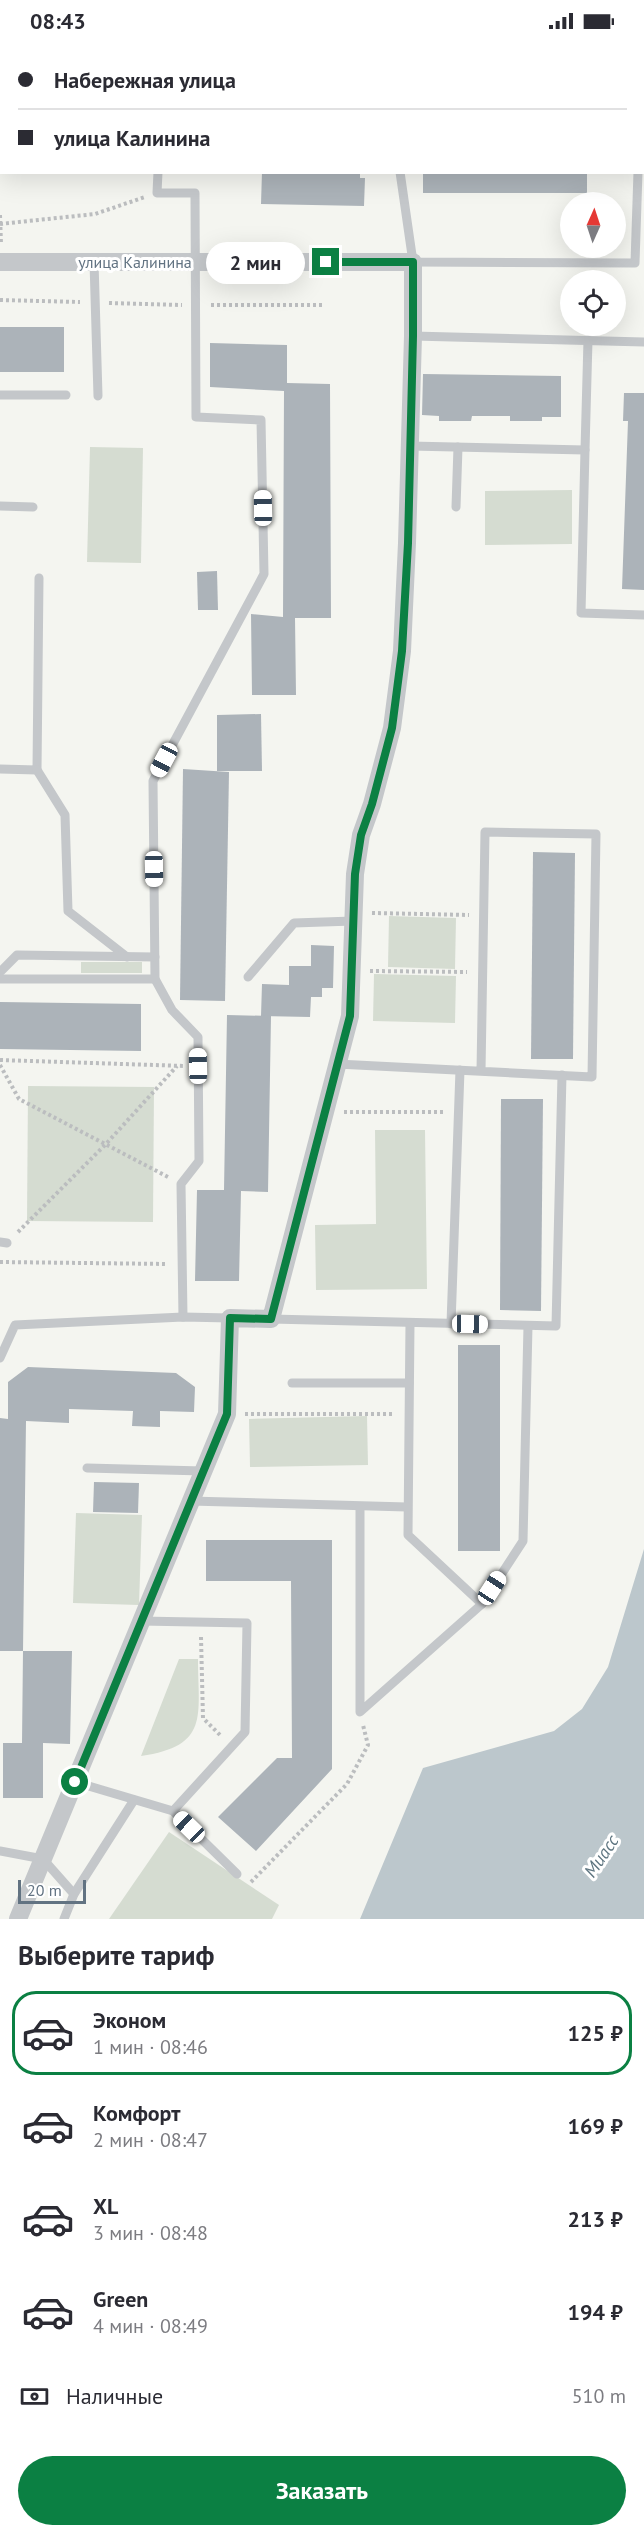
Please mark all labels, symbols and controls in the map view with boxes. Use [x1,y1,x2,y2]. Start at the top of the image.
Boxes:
text: 08:43 [30,7,86,35]
text: Набережная улица [54,66,236,94]
text: улица Калинина [54,124,210,152]
north arrow [560,192,626,258]
map controls [560,192,626,336]
callout: 2 мин [206,241,305,283]
route end [312,248,339,275]
text: 2 мин [230,250,281,276]
street label: улица Калинина [78,252,192,272]
button: locate [560,270,626,336]
car [254,490,272,526]
car [148,740,180,780]
car [145,851,163,887]
car [189,1048,207,1084]
car [452,1315,488,1333]
car [475,1568,509,1608]
route start [61,1768,88,1795]
car [170,1808,208,1846]
water label: Миасс [579,1830,624,1882]
scale bar [18,1877,86,1904]
text: 20 m [27,1880,62,1900]
text: Выберите тариф [18,1938,214,1972]
icon: car [21,2006,75,2060]
text: Эконом [93,2006,166,2034]
text: 125 ₽ [568,2019,623,2047]
text: 1 мин · 08:46 [93,2034,208,2060]
icon: car [21,2099,75,2153]
text: Комфорт [93,2099,181,2127]
text: 169 ₽ [568,2112,623,2140]
text: 2 мин · 08:47 [93,2127,208,2153]
icon: car [21,2192,75,2246]
text: XL [93,2192,118,2220]
text: 213 ₽ [568,2205,623,2233]
text: 3 мин · 08:48 [93,2220,208,2246]
icon: car [21,2285,75,2339]
text: Green [93,2285,148,2313]
text: 194 ₽ [568,2298,623,2326]
text: 4 мин · 08:49 [93,2313,208,2339]
icon: cash [18,2380,51,2413]
text: Наличные [66,2382,163,2410]
text: 510 m [572,2383,626,2409]
button: Заказать [18,2456,626,2525]

